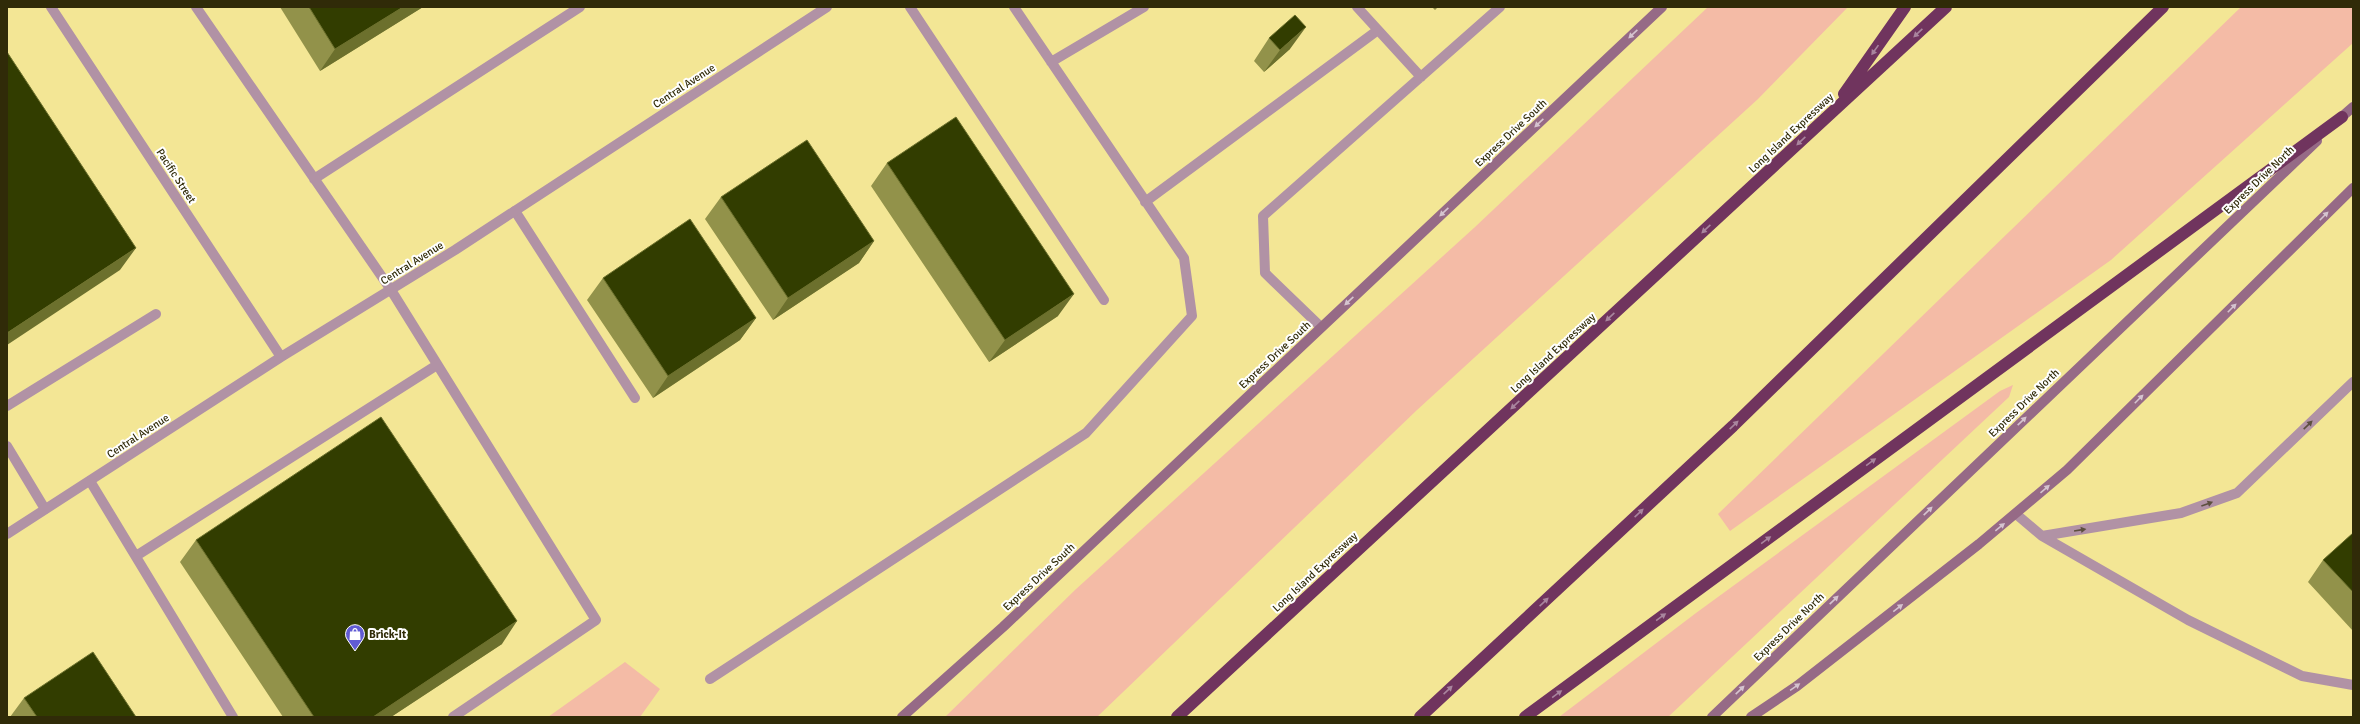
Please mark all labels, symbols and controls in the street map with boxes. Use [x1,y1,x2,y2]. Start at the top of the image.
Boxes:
one-way arrow [1629,29,1638,38]
one-way arrow [1913,29,1923,38]
one-way arrow [1871,45,1879,56]
street label: Central Avenue [650,61,718,111]
street label: Long Island Expressway [1746,90,1837,176]
street label: Express Drive South [1472,96,1550,170]
one-way arrow [1534,118,1544,128]
one-way arrow [1797,136,1806,145]
street label: Express Drive North [2221,143,2297,217]
street label: Pacific Street [154,146,199,206]
one-way arrow [1439,207,1449,217]
one-way arrow [2319,212,2329,221]
one-way arrow [1701,224,1711,234]
street label: Central Avenue [378,239,446,287]
one-way arrow [1344,296,1354,306]
one-way arrow [2227,303,2237,313]
street label: Long Island Expressway [1508,310,1599,396]
one-way arrow [1605,312,1615,322]
street label: Express Drive South [1236,318,1314,392]
street label: Express Drive North [1986,366,2062,440]
one-way arrow [2134,394,2144,404]
one-way arrow [1510,400,1520,410]
street label: Central Avenue [104,411,172,461]
one-way arrow [2017,416,2027,426]
one-way arrow [1729,420,1739,430]
one-way arrow [2303,420,2313,429]
one-way arrow [1865,458,1876,467]
one-way arrow [2040,484,2051,493]
one-way arrow [2202,500,2214,506]
one-way arrow [1923,506,1933,516]
one-way arrow [1634,509,1644,518]
one-way arrow [1994,523,2005,532]
one-way arrow [2074,527,2087,533]
street label: Long Island Expressway [1270,529,1361,615]
one-way arrow [1761,536,1771,544]
street label: Express Drive South [1000,540,1078,614]
street label: Express Drive North [1751,590,1827,664]
one-way arrow [1829,596,1839,605]
one-way arrow [1539,597,1549,607]
one-way arrow [1892,603,1903,612]
one-way arrow [1656,613,1667,621]
shop icon: Brick-It [344,623,366,651]
place label: Brick-It [369,628,406,641]
one-way arrow [1790,683,1800,691]
one-way arrow [1735,685,1745,695]
one-way arrow [1443,686,1454,695]
one-way arrow [1551,690,1562,698]

